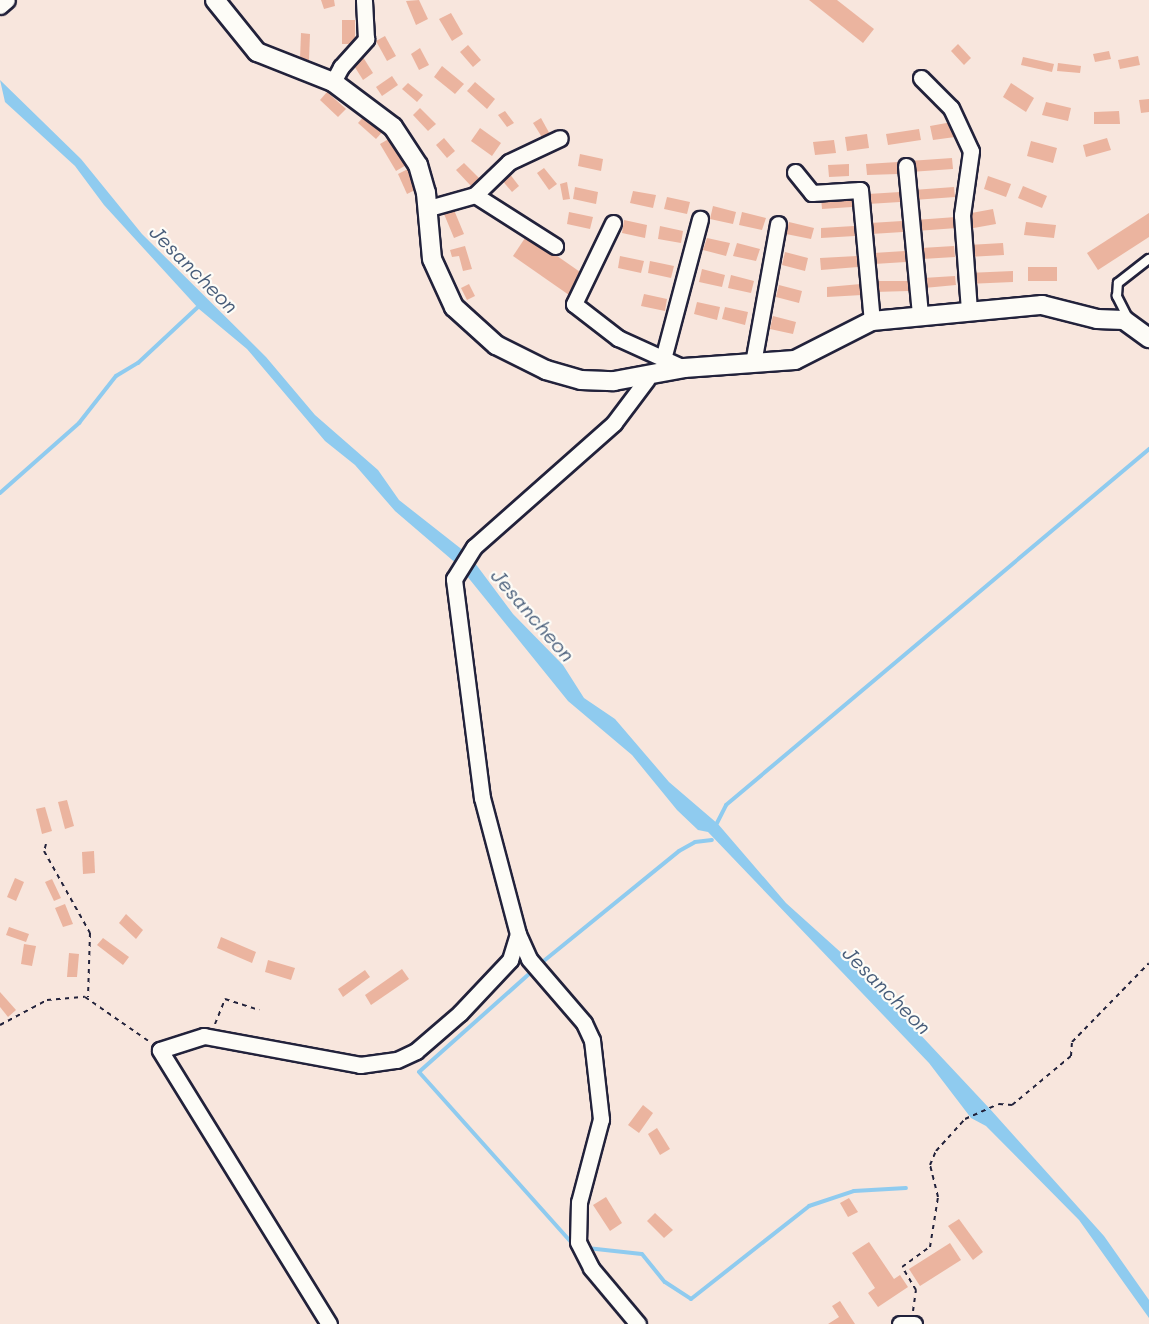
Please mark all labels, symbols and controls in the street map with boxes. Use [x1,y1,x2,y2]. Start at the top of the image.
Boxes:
water label: Jesancheon [145,220,243,318]
water label: Jesancheon [486,564,580,666]
water label: Jesancheon [838,941,936,1039]

